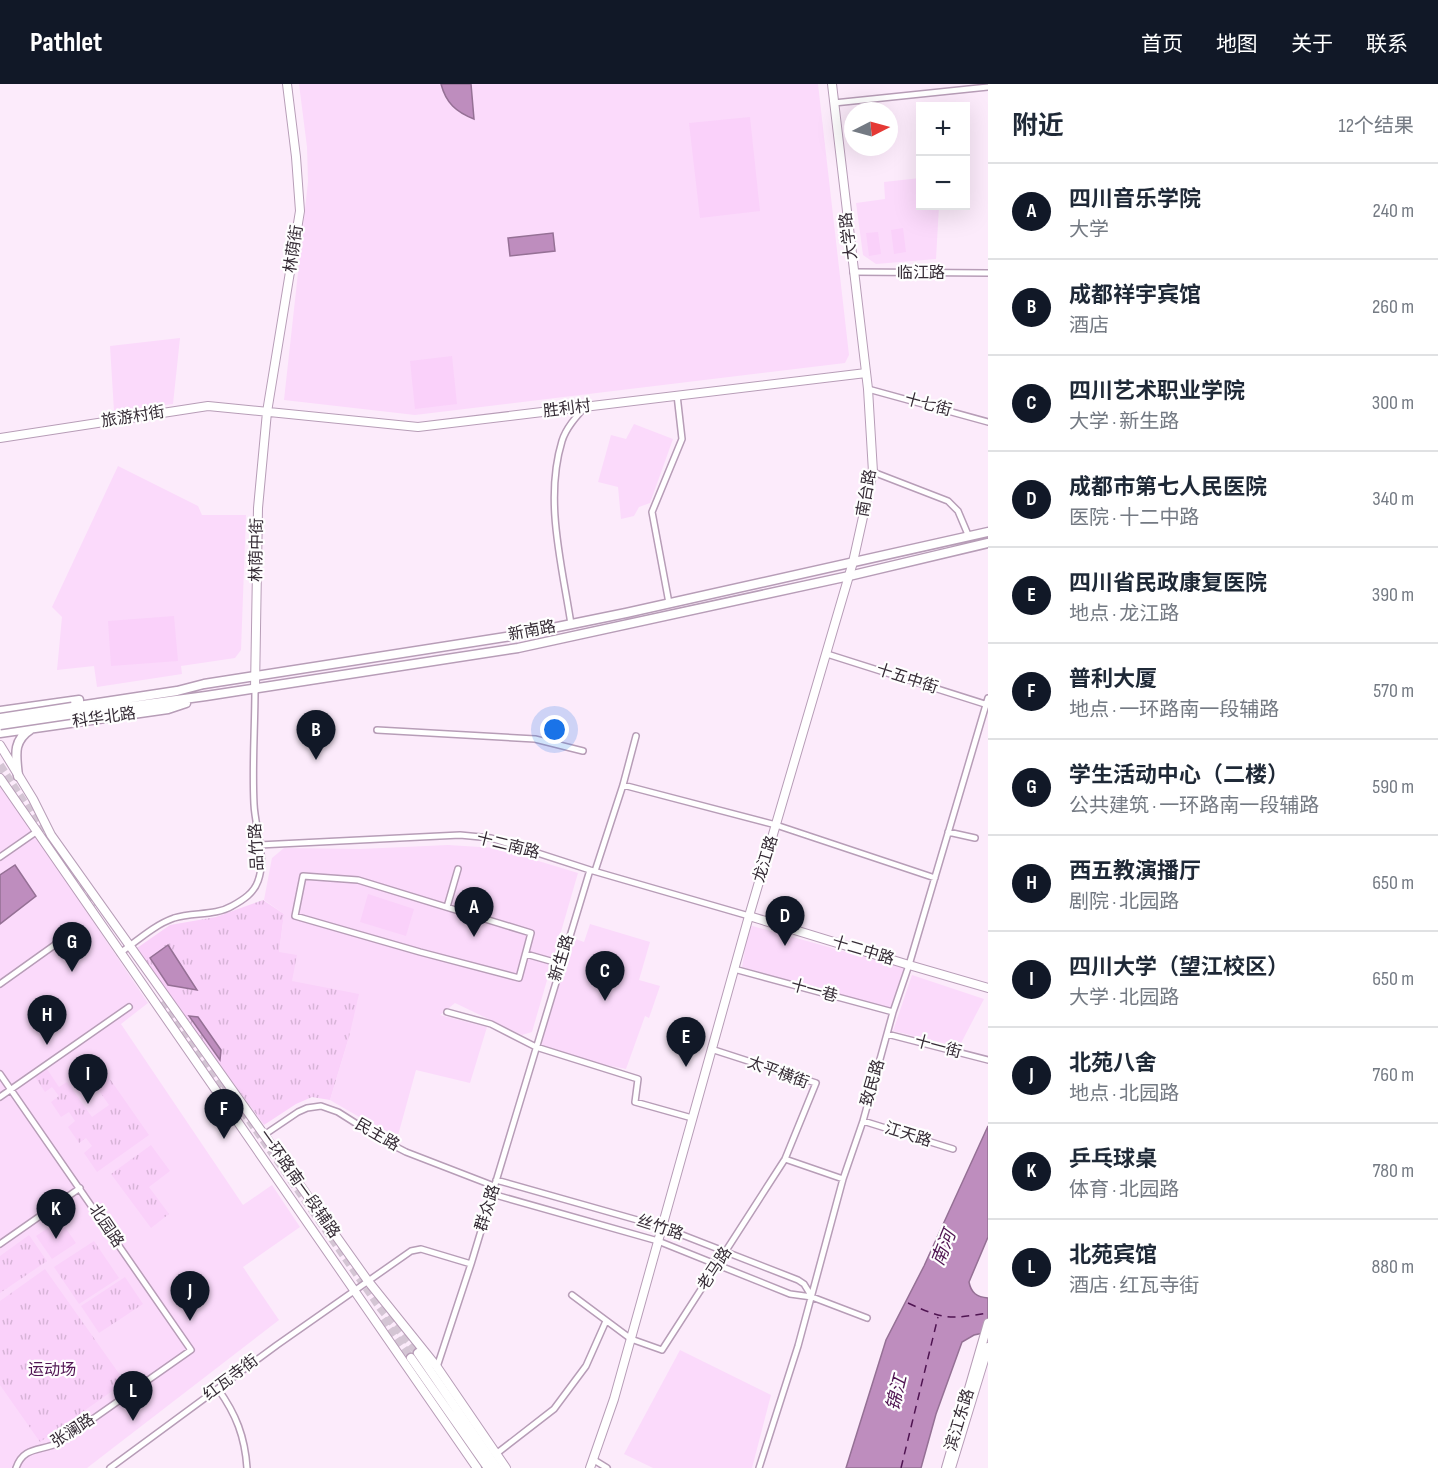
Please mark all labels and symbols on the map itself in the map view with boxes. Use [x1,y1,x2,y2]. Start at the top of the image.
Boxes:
north arrow [844,102,898,156]
street label: 大学路 [837,211,861,261]
street label: 林荫街 [281,224,307,274]
street label: 临江路 [897,264,945,283]
street label: 十七街 [902,390,954,420]
street label: 胜利村 [542,397,592,421]
street label: 旅游村街 [100,403,166,431]
street label: 南台路 [853,468,881,518]
street label: 林荫中街 [247,518,267,582]
street label: 新南路 [507,617,557,645]
street label: 十五中街 [874,660,940,698]
street label: 科华北路 [71,704,137,732]
pin: B [296,710,336,760]
your location [540,715,569,744]
street label: 品竹路 [246,823,268,871]
street label: 十二南路 [475,829,541,863]
street label: 龙江路 [750,833,782,885]
pin: A [454,888,494,937]
pin: D [766,896,804,946]
pin: G [52,922,92,972]
street label: 新生路 [546,932,578,984]
street label: 十二中路 [830,933,896,969]
pin: C [586,952,624,1001]
street label: 十一巷 [788,976,840,1006]
pin: H [28,996,66,1045]
pin: E [666,1018,706,1067]
street label: 十一街 [912,1032,964,1062]
street label: 太平横街 [745,1053,811,1093]
pin: I [68,1054,107,1104]
street label: 致民路 [856,1057,889,1109]
pin: F [204,1090,244,1139]
street label: 民主路 [351,1115,403,1155]
street label: 江天路 [882,1119,934,1151]
street label: 一环路南一段辅路 [255,1126,343,1242]
street label: 群众路 [472,1182,504,1234]
pin: K [36,1190,76,1239]
street label: 北园路 [85,1201,127,1251]
street label: 丝竹路 [634,1212,686,1244]
water label: 南河 [928,1225,962,1269]
street label: 老马路 [694,1244,736,1294]
pin: J [170,1272,210,1321]
street label: 红瓦寺街 [200,1351,262,1405]
park label: 运动场 [28,1361,76,1380]
water label: 锦江 [882,1371,912,1413]
pin: L [114,1372,152,1421]
street label: 滨江东路 [942,1387,978,1453]
street label: 张澜路 [48,1410,98,1452]

